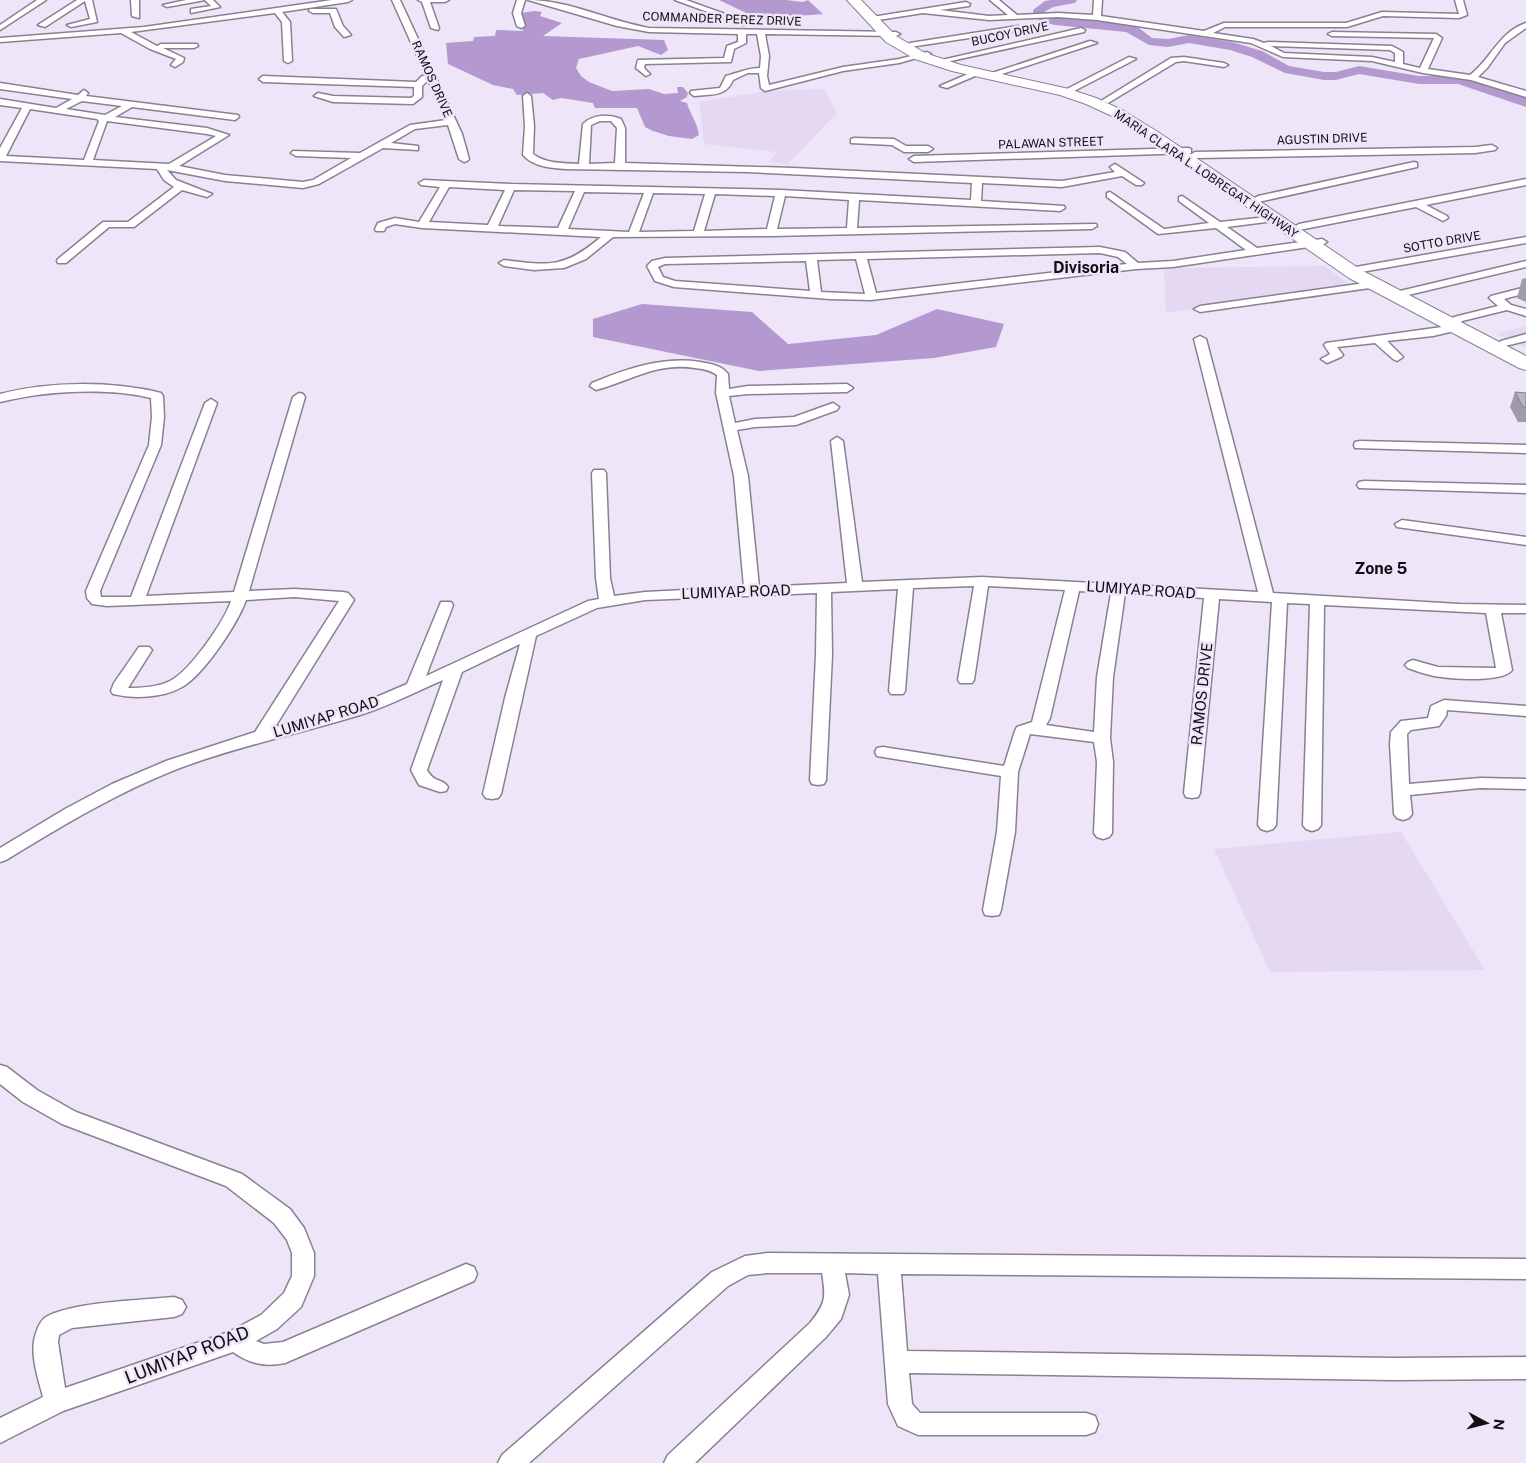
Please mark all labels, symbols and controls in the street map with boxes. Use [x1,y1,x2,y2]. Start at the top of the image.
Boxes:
street label: COMMANDER PEREZ DRIVE [642,9,802,29]
street label: BUCOY DRIVE [970,19,1050,49]
street label: RAMOS DRIVE [409,39,455,119]
street label: MARIA CLARA L. LOBREGAT HIGHWAY [1111,107,1301,241]
street label: AGUSTIN DRIVE [1276,130,1368,148]
street label: PALAWAN STREET [998,134,1104,152]
street label: SOTTO DRIVE [1402,228,1482,256]
district label: Divisoria [1053,258,1119,277]
district label: Zone 5 [1355,559,1408,578]
street label: LUMIYAP ROAD [1086,577,1196,602]
street label: LUMIYAP ROAD [681,581,791,602]
street label: RAMOS DRIVE [1188,642,1215,746]
street label: LUMIYAP ROAD [271,692,381,741]
street label: LUMIYAP ROAD [122,1321,252,1388]
north arrow [1461,1398,1511,1448]
text: N [1490,1418,1508,1431]

